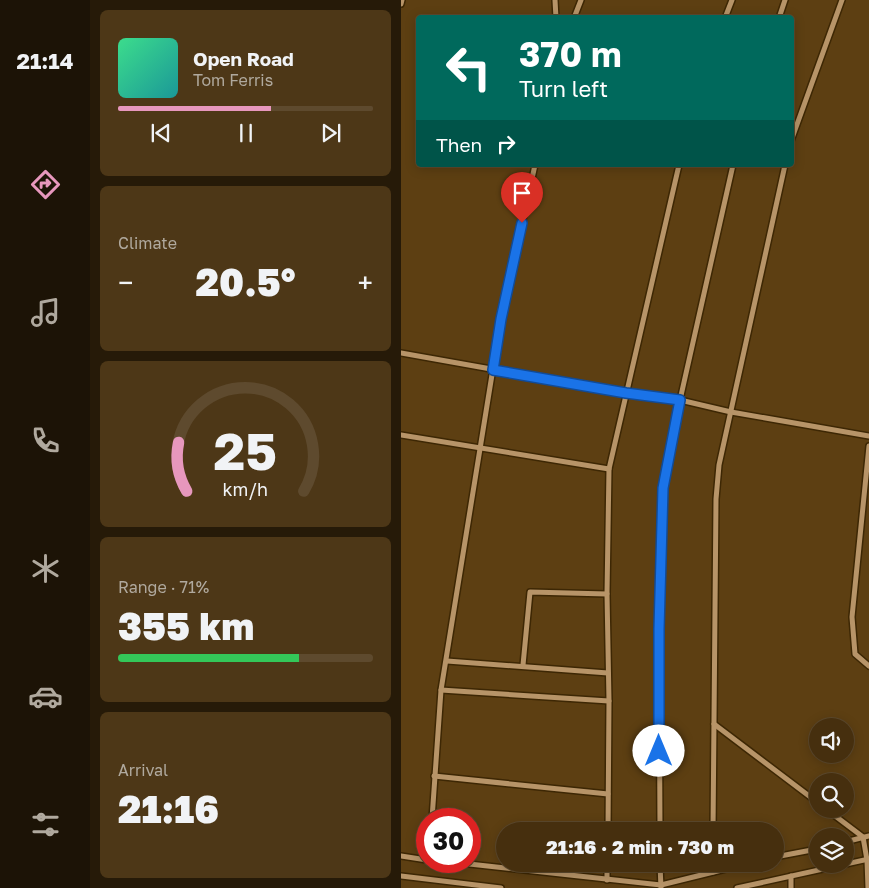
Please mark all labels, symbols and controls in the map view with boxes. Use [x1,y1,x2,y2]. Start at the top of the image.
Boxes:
text: 370 m [519,33,622,75]
icon: left [436,35,501,100]
text: 21:14 [17,47,73,74]
text: Open Road [193,47,294,70]
text: Tom Ferris [193,70,273,90]
text: Turn left [519,75,608,102]
icon: previous [147,119,175,147]
icon: pause [232,119,260,147]
icon: next [317,119,345,147]
icon: right [492,130,520,158]
text: Then [436,133,482,156]
icon: directions [28,167,63,202]
pin [501,172,543,223]
icon: arrive [508,179,536,207]
text: Climate [118,233,177,253]
text: 20.5° [196,259,295,304]
text: − [118,266,133,299]
text: + [358,266,373,299]
icon: music [28,295,63,330]
text: 25 [214,419,277,481]
icon: phone [28,423,63,458]
text: km/h [223,478,268,500]
icon: climate [28,551,63,586]
text: Range · 71% [118,577,209,597]
text: 355 km [118,603,254,648]
icon: car [28,679,63,714]
map controls [809,718,854,873]
button: sound [809,718,854,763]
position arrow [632,724,684,776]
text: Arrival [118,760,168,780]
button: search [809,773,854,818]
text: 21:16 [118,786,219,831]
icon: filters [28,807,63,842]
speed limit sign: 30 [416,808,481,873]
button: layers [809,828,854,873]
text: 21:16 · 2 min · 730 m [546,835,734,858]

